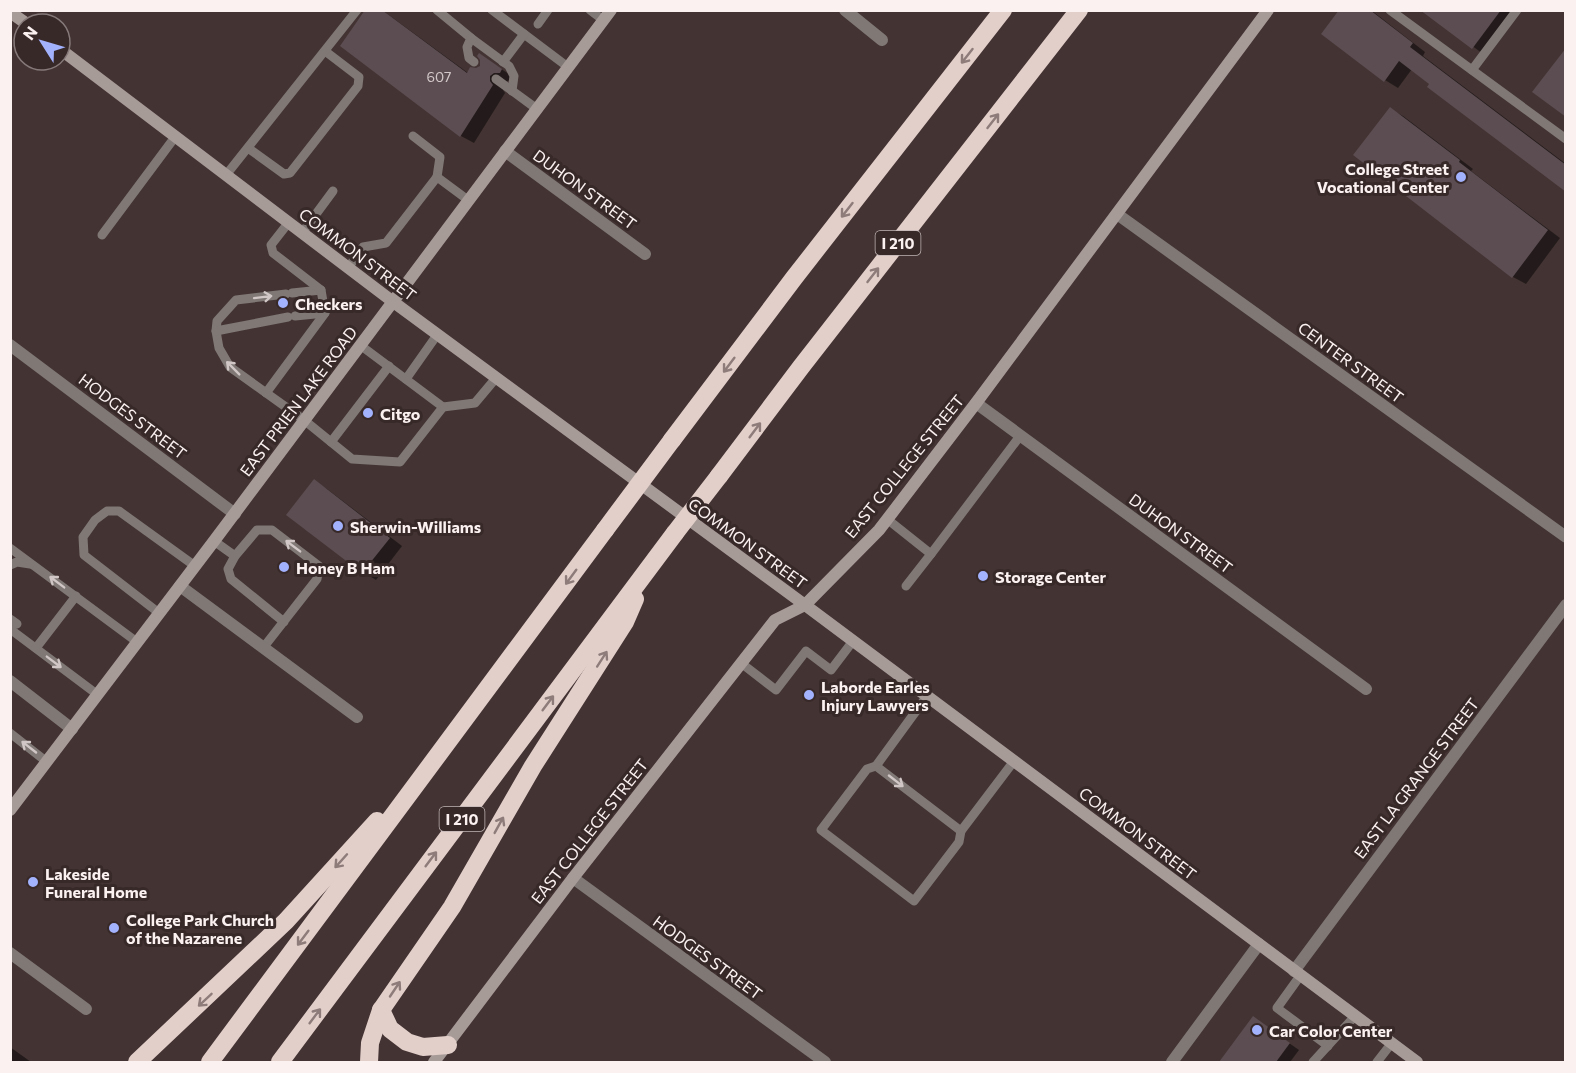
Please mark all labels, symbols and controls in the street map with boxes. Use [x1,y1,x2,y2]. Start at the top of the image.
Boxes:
north arrow [12,12,72,72]
text: N [18,22,41,43]
one-way arrow [960,48,973,64]
house number: 607 [427,68,451,85]
one-way arrow [987,113,1000,129]
street label: DUHON STREET [530,145,640,233]
place label: College Street Vocational Center [1317,159,1449,196]
marker: College Street Vocational Center [1454,170,1468,184]
one-way arrow [841,202,854,218]
street label: COMMON STREET [296,204,420,304]
road number: I 210 [876,231,920,255]
one-way arrow [867,267,880,283]
one-way arrow [253,291,273,302]
place label: Checkers [295,294,362,313]
marker: Checkers [276,296,290,310]
street label: CENTER STREET [1295,317,1407,407]
street label: EAST PRIEN LAKE ROAD [236,322,360,480]
one-way arrow [722,357,735,373]
one-way arrow [226,360,241,375]
street label: HODGES STREET [75,369,191,463]
street label: EAST COLLEGE STREET [840,391,968,541]
place label: Citgo [380,404,421,423]
marker: Citgo [361,406,375,420]
one-way arrow [748,422,761,438]
street label: DUHON STREET [1126,489,1236,577]
street label: COMMON STREET [685,494,811,592]
place label: Sherwin-Williams [350,517,481,536]
marker: Sherwin-Williams [331,519,345,533]
one-way arrow [285,539,301,552]
place label: Honey B Ham [296,558,395,577]
marker: Honey B Ham [277,560,291,574]
place label: Storage Center [995,567,1106,586]
one-way arrow [564,569,577,585]
marker: Storage Center [976,569,990,583]
one-way arrow [49,576,65,589]
one-way arrow [596,651,608,668]
one-way arrow [46,656,62,668]
place label: Laborde Earles Injury Lawyers [821,677,930,714]
marker: Laborde Earles Injury Lawyers [802,688,816,702]
street label: EAST LA GRANGE STREET [1350,694,1482,862]
one-way arrow [542,696,554,712]
one-way arrow [21,741,37,754]
street label: EAST COLLEGE STREET [527,755,651,907]
one-way arrow [888,774,904,787]
street label: COMMON STREET [1076,783,1200,883]
road number: I 210 [440,807,484,831]
one-way arrow [494,816,505,834]
one-way arrow [425,852,438,868]
one-way arrow [334,853,348,868]
place label: Lakeside Funeral Home [45,864,147,901]
marker: Lakeside Funeral Home [26,875,40,889]
place label: College Park Church of the Nazarene [126,910,274,947]
street label: HODGES STREET [650,911,766,1003]
marker: College Park Church of the Nazarene [107,921,121,935]
one-way arrow [297,929,309,945]
one-way arrow [389,981,401,998]
one-way arrow [197,993,212,1007]
one-way arrow [308,1008,321,1024]
place label: Car Color Center [1269,1021,1393,1040]
marker: Car Color Center [1250,1023,1264,1037]

